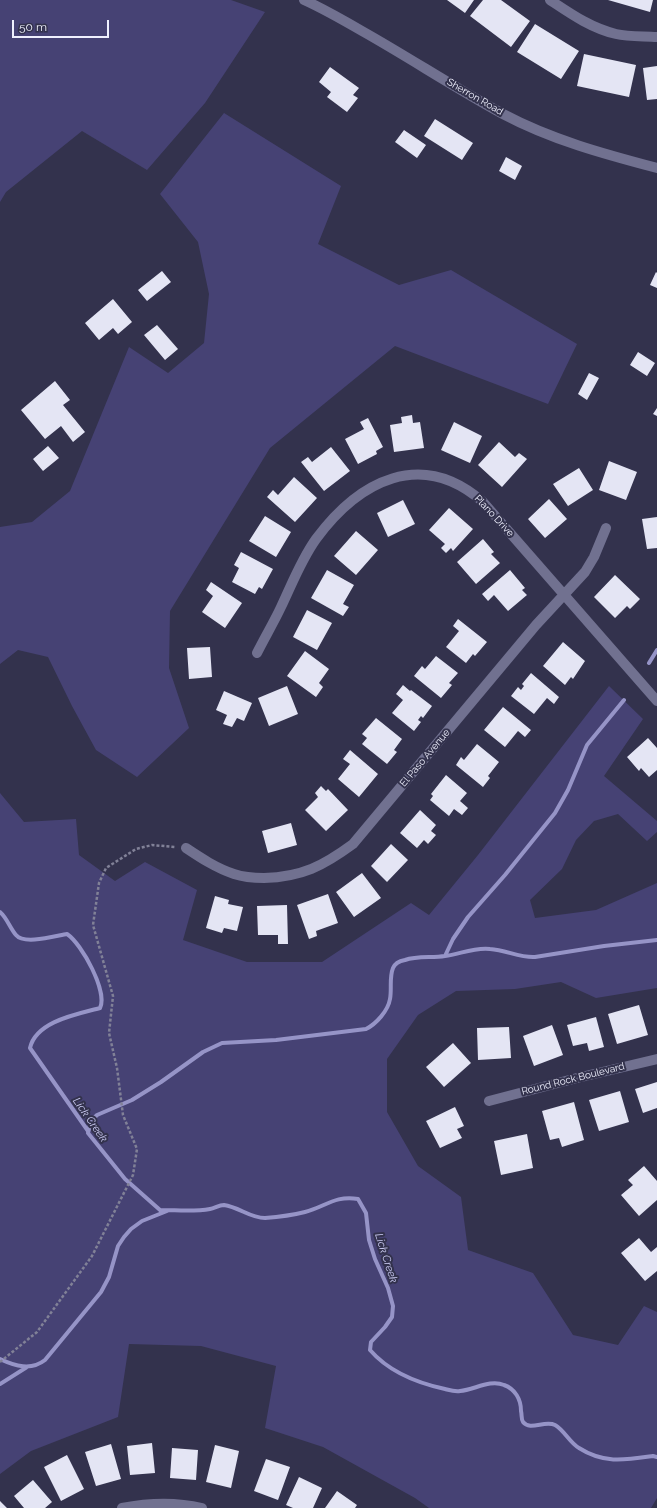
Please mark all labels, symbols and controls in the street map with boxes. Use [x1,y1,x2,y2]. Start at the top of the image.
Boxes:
scale bar [14,12,111,38]
text: 50 m [19,20,47,34]
street label: Sherron Road [445,76,505,118]
street label: Plano Drive [472,493,516,539]
street label: El Paso Avenue [397,727,453,789]
street label: Round Rock Boulevard [520,1060,626,1098]
water label: Lick Creek [70,1095,110,1145]
water label: Lick Creek [372,1232,400,1284]

